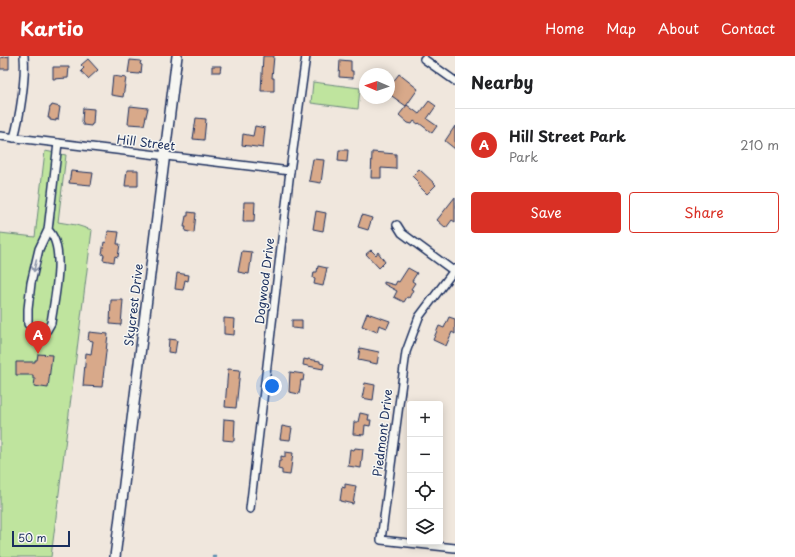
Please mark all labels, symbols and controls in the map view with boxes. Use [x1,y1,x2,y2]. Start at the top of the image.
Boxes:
text: Kartio [20,14,83,42]
text: Home [545,18,584,39]
text: Map [606,18,636,39]
text: About [658,18,699,39]
text: Contact [721,18,775,39]
north arrow [359,68,395,104]
text: Nearby [471,69,533,95]
text: Hill Street Park [509,124,626,147]
street label: Hill Street [116,129,177,155]
text: A [479,135,489,154]
text: 210 m [740,135,779,154]
text: Park [509,147,538,166]
button: Save [471,192,621,233]
button: Share [629,192,779,233]
street label: Dogwood Drive [250,237,278,325]
one-way arrow [30,259,38,272]
street label: Skycrest Drive [119,263,147,347]
pin: A [25,321,51,354]
your location [262,376,282,396]
street label: Piedmont Drive [368,388,396,478]
map controls [407,401,443,545]
button: + [407,401,443,437]
button: − [407,437,443,473]
button: locate [407,473,443,509]
button: layers [407,509,443,545]
scale bar [12,529,70,548]
text: 50 m [18,529,47,546]

